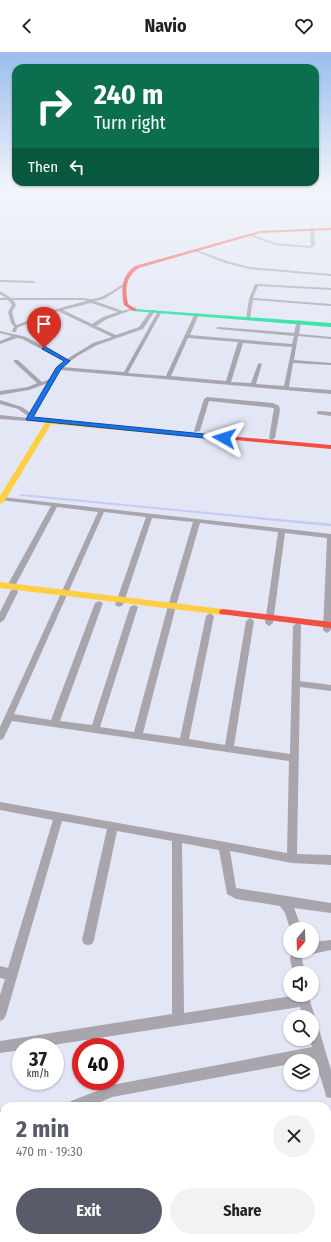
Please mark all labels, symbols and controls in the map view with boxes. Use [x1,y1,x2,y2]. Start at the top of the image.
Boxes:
icon: back [16,15,38,37]
text: Navio [144,15,187,37]
icon: heart [293,15,315,37]
text: 240 m [94,78,163,111]
icon: right [28,80,80,132]
text: Turn right [94,112,166,134]
icon: left [66,156,88,178]
text: Then [28,158,58,176]
pin [27,307,61,348]
icon: arrive [33,313,55,335]
position arrow [203,417,245,459]
north arrow [283,922,319,958]
map controls [283,922,319,1090]
button: sound [283,966,319,1002]
button: search [283,1010,319,1046]
speed limit sign: 40 [72,1038,124,1090]
text: 37 [29,1047,47,1071]
button: layers [283,1054,319,1090]
text: km/h [27,1068,49,1080]
text: 2 min [16,1115,69,1143]
button: close [273,1115,315,1157]
text: 470 m · 19:30 [16,1144,83,1159]
button: Exit [16,1188,162,1234]
button: Share [170,1188,315,1234]

